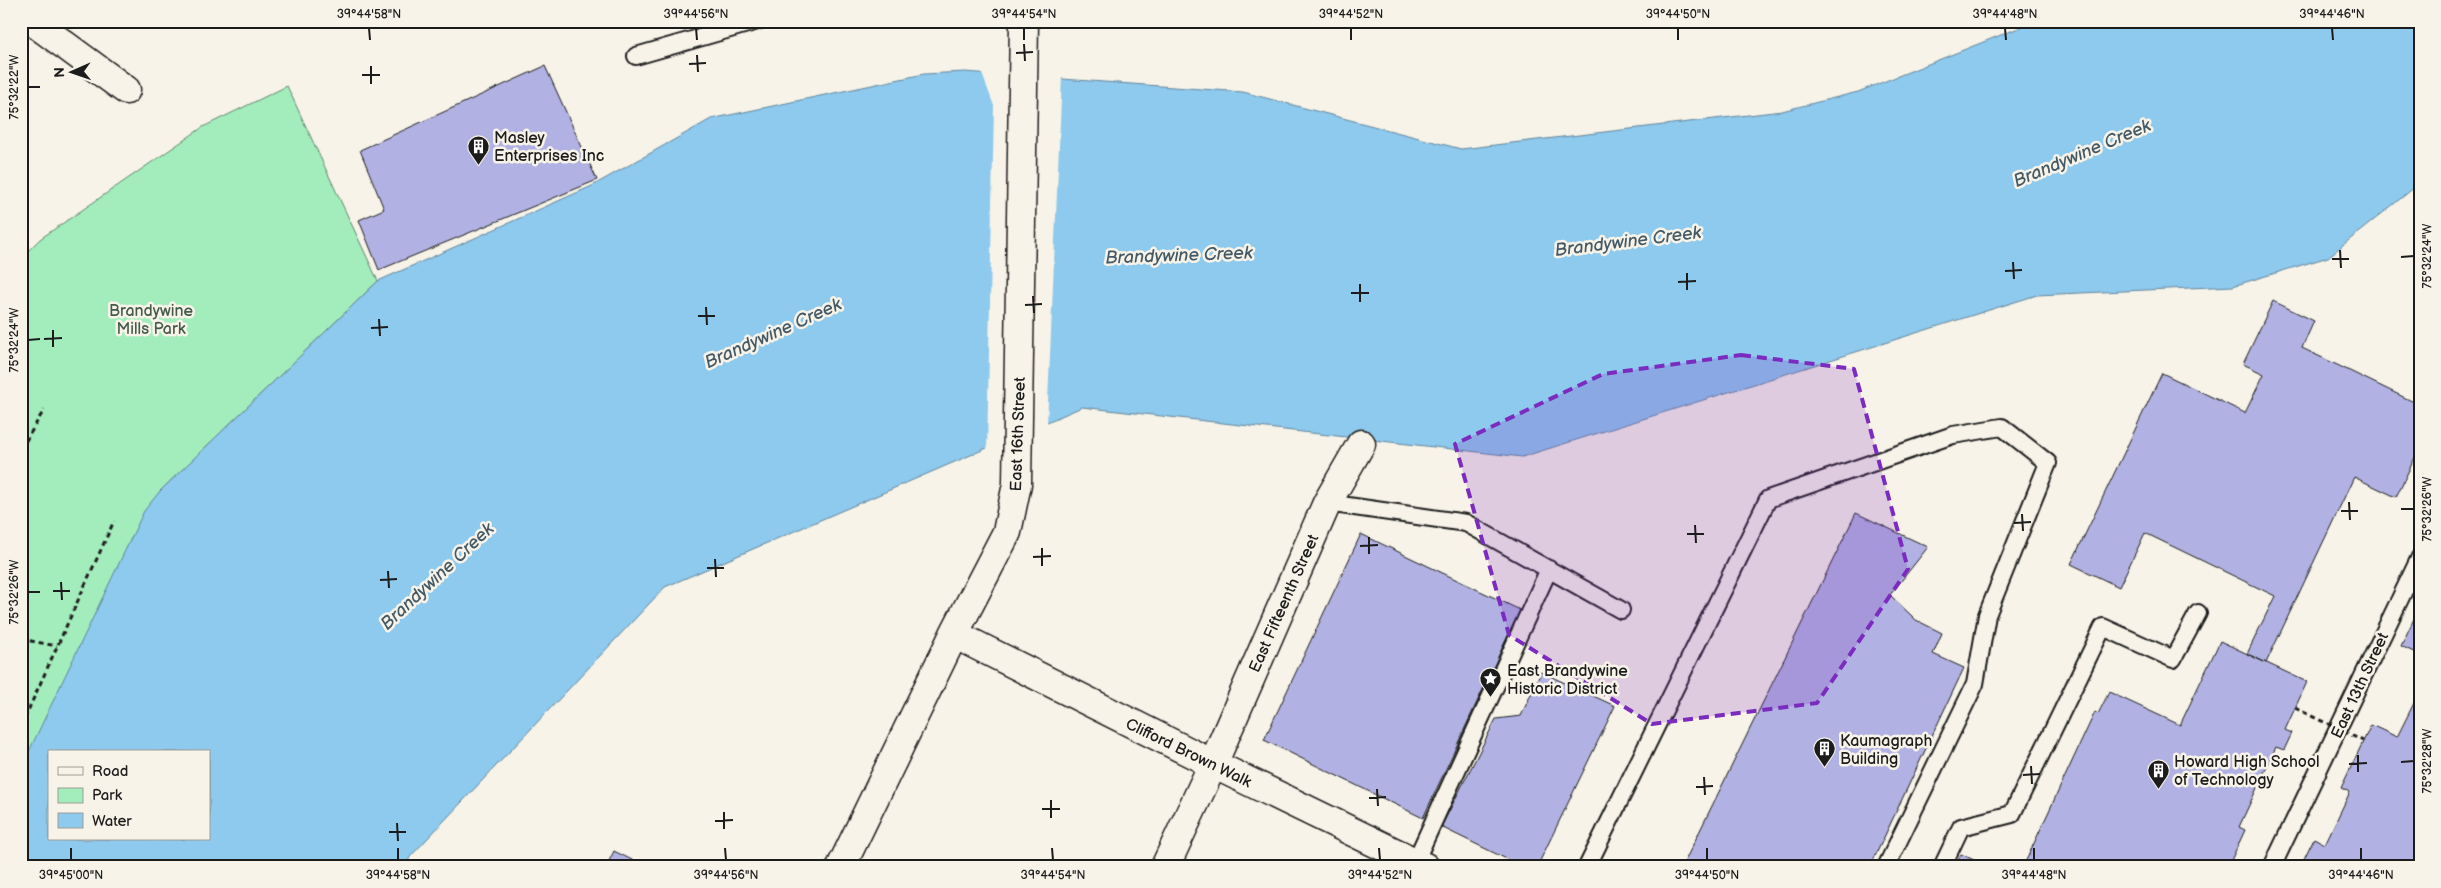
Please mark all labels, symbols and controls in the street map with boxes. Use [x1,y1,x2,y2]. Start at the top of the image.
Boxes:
text: 39°44'58"N [337,7,401,22]
text: 39°44'56"N [664,7,728,22]
text: 39°44'54"N [992,7,1056,22]
text: 39°44'52"N [1319,7,1383,22]
text: 39°44'50"N [1646,7,1710,22]
text: 39°44'48"N [1973,7,2038,22]
text: 39°44'46"N [2299,7,2365,22]
north arrow [48,48,98,98]
text: 75°32'22"W [7,55,22,119]
text: N [51,67,68,78]
water label: Brandywine Creek [2010,115,2155,192]
place label: Masley Enterprises Inc [494,129,604,166]
building icon: Masley Enterprises Inc [466,134,490,165]
water label: Brandywine Creek [1554,222,1704,261]
text: 75°32'24"W [2420,223,2435,288]
water label: Brandywine Creek [1105,242,1254,269]
water label: Brandywine Creek [702,293,846,373]
park label: Brandywine Mills Park [109,302,193,339]
text: 75°32'24"W [7,307,22,372]
street label: East 16th Street [1007,376,1030,492]
text: 75°32'26"W [2420,476,2435,542]
water label: Brandywine Creek [376,518,499,634]
street label: East Fifteenth Street [1245,532,1323,676]
text: 75°32'26"W [7,559,22,625]
street label: East 13th Street [2328,630,2393,742]
place label: East Brandywine Historic District [1507,662,1628,699]
place icon: East Brandywine Historic District [1479,667,1503,698]
street label: Clifford Brown Walk [1122,715,1255,792]
text: 75°32'28"W [2420,729,2435,793]
place label: Kaumagraph Building [1840,732,1932,769]
building icon: Kaumagraph Building [1812,737,1836,768]
legend [48,750,210,840]
place label: Howard High School of Technology [2174,753,2320,790]
building icon: Howard High School of Technology [2146,758,2170,789]
text: Road [92,762,128,781]
text: Park [92,786,123,805]
text: Water [92,812,132,831]
text: 39°45'00"N [39,868,103,883]
text: 39°44'58"N [366,868,430,883]
text: 39°44'56"N [694,868,758,883]
text: 39°44'54"N [1021,868,1085,883]
text: 39°44'52"N [1348,868,1412,883]
text: 39°44'50"N [1675,868,1739,883]
text: 39°44'48"N [2002,868,2067,883]
text: 39°44'46"N [2328,868,2394,883]

